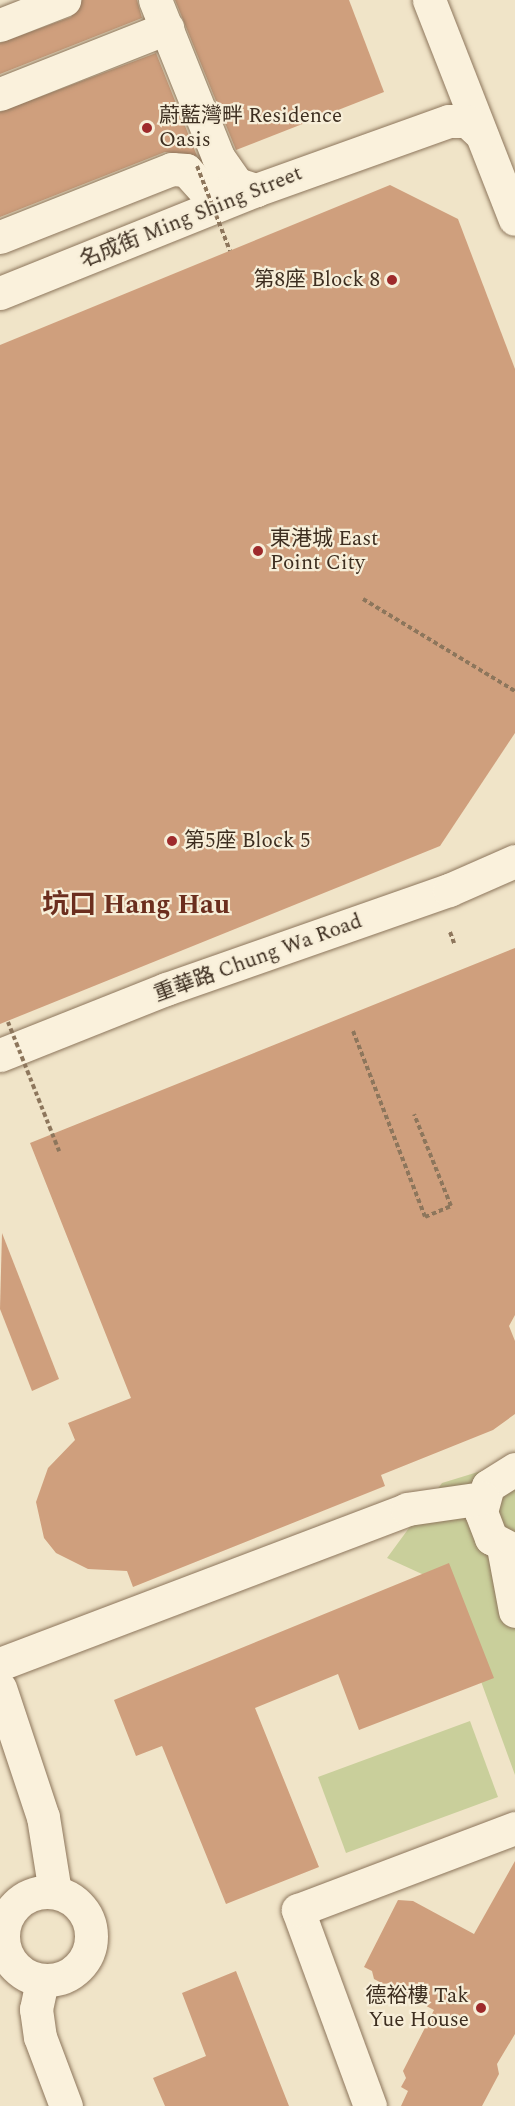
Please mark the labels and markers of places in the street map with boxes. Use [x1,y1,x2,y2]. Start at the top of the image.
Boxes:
place label: 蔚藍灣畔 Residence Oasis [159,103,342,153]
marker: 蔚藍灣畔 Residence Oasis [140,121,154,135]
place label: 第8座 Block 8 [253,267,380,293]
marker: 第8座 Block 8 [385,273,399,287]
place label: 東港城 East Point City [270,526,379,576]
marker: 東港城 East Point City [251,544,265,558]
place label: 第5座 Block 5 [184,828,311,854]
marker: 第5座 Block 5 [165,834,179,848]
place label: 德裕樓 Tak Yue House [366,1983,469,2033]
marker: 德裕樓 Tak Yue House [474,2001,488,2015]

